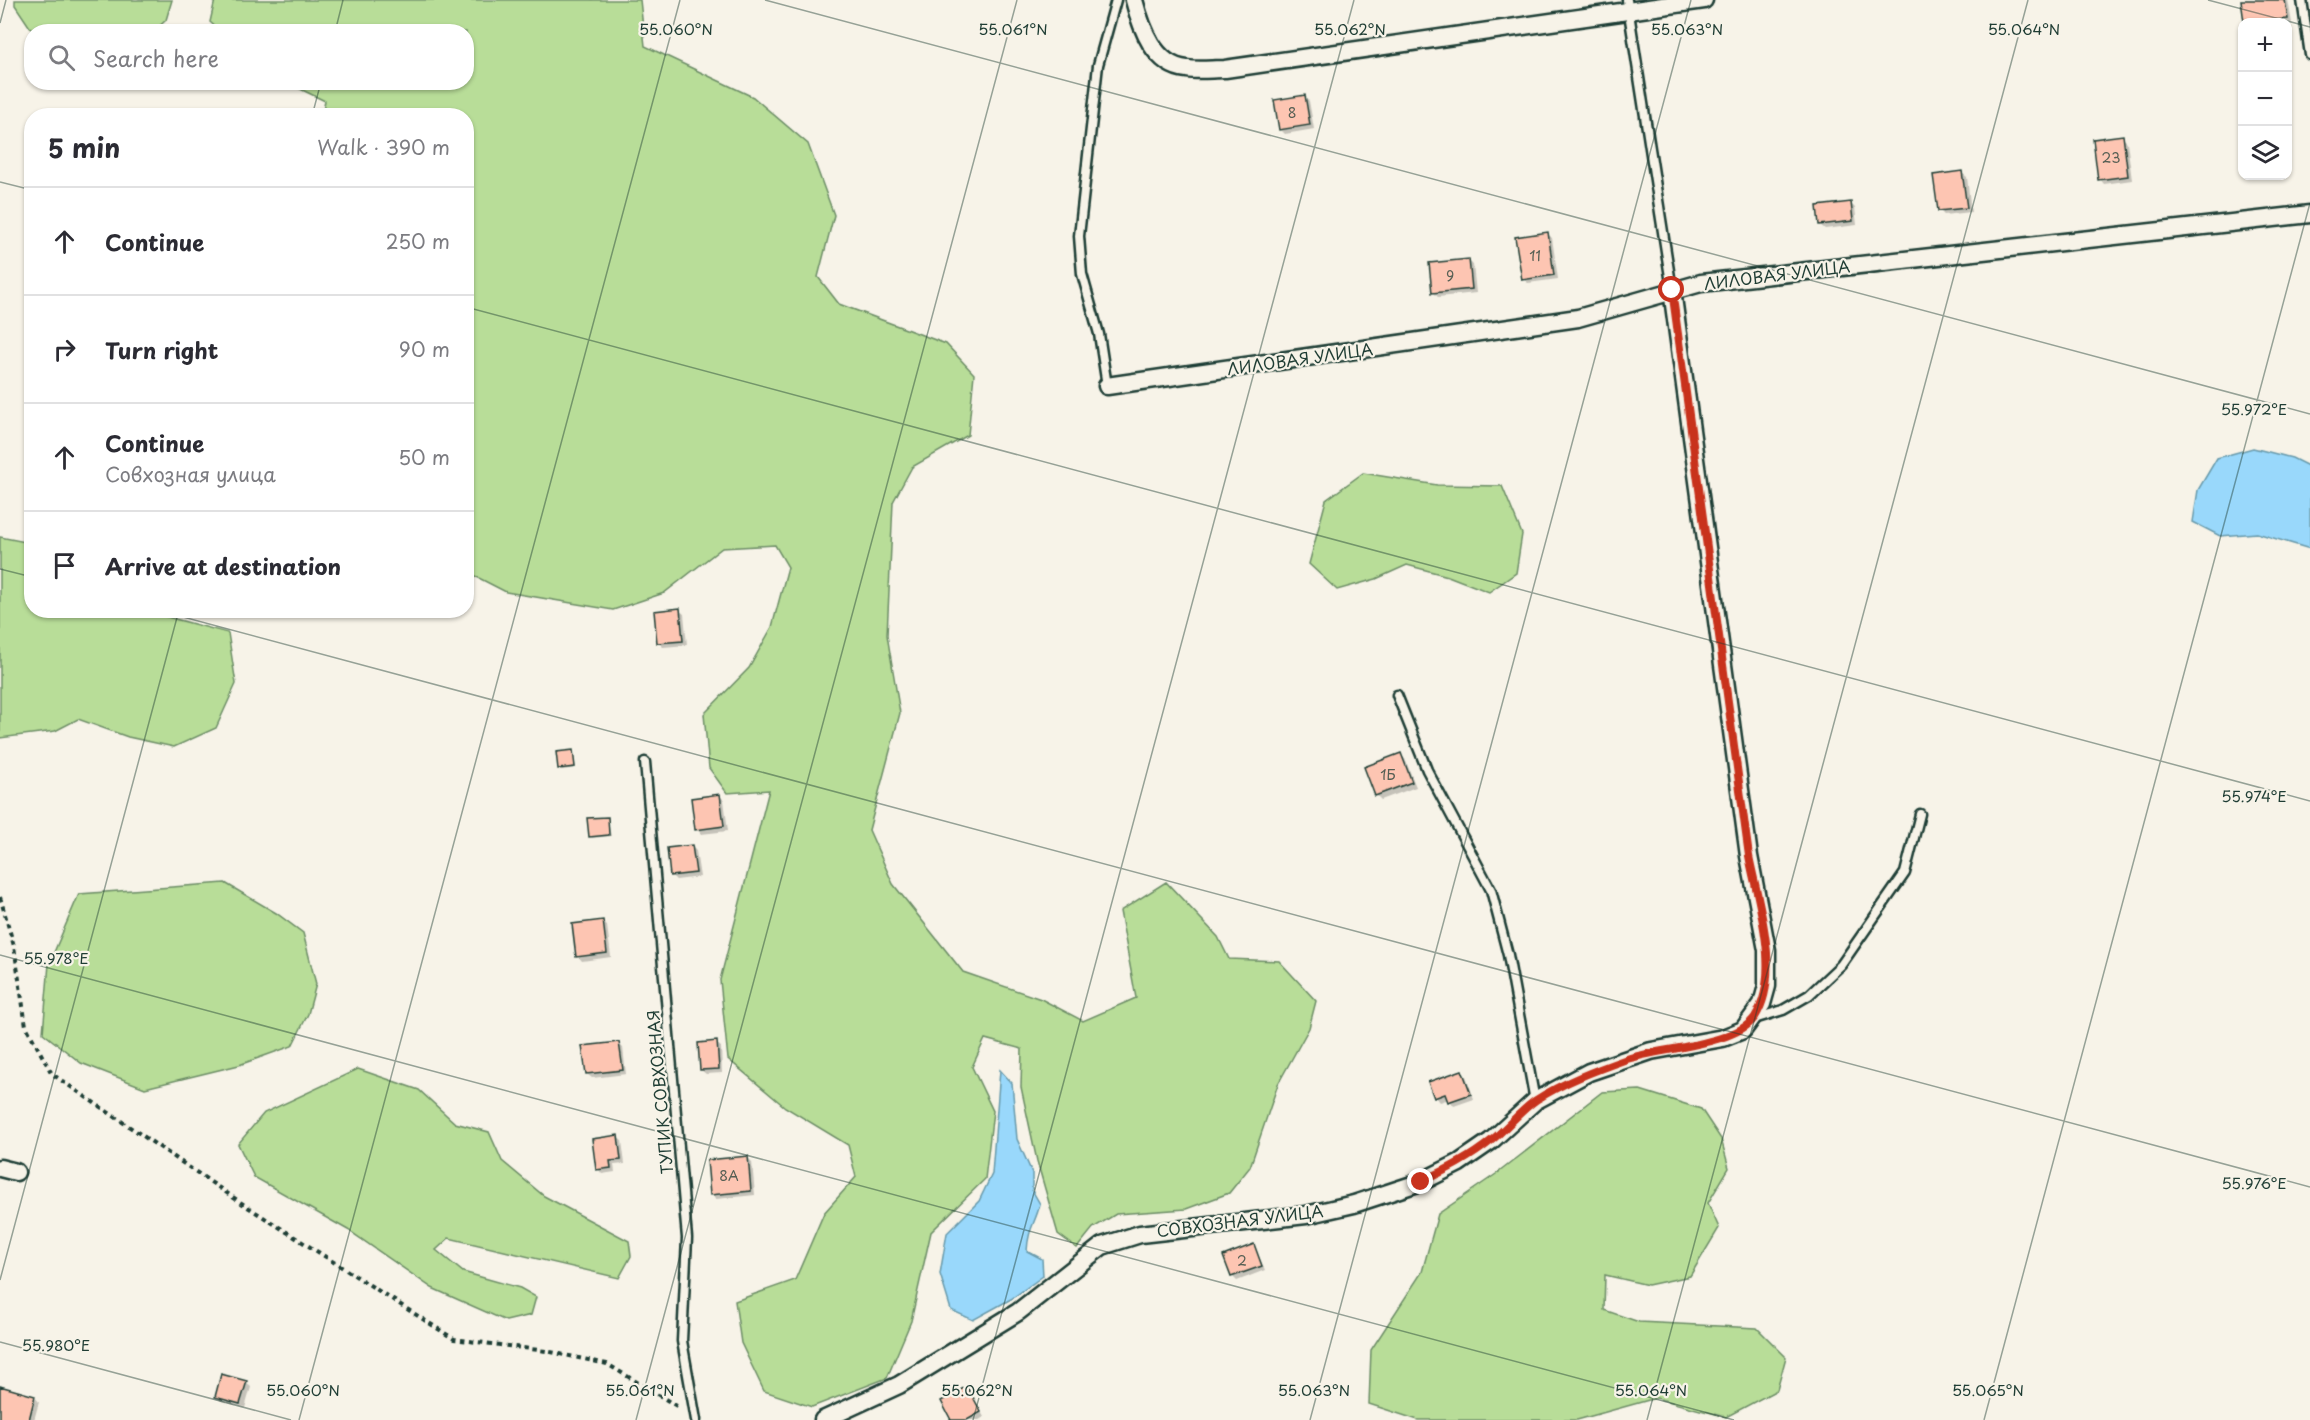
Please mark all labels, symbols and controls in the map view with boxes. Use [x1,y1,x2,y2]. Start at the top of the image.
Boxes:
text: 55.060°N [639,17,713,40]
text: 55.061°N [978,17,1048,40]
text: 55.062°N [1314,17,1386,40]
text: 55.063°N [1651,17,1723,40]
text: 55.064°N [1988,17,2060,40]
map controls [2238,18,2292,180]
button: + [2238,18,2292,72]
search box [24,24,474,90]
icon: search [45,41,78,74]
text: Search here [93,41,219,74]
button: − [2238,72,2292,126]
house number: 8 [1288,102,1296,123]
button: layers [2238,126,2292,180]
text: 5 min [48,128,120,167]
text: Walk · 390 m [317,132,450,162]
house number: 23 [2102,147,2120,168]
icon: ahead [48,225,81,258]
text: Continue [105,225,204,258]
text: 250 m [386,226,450,256]
house number: 11 [1529,245,1541,266]
street label: ЛИЛОВАЯ УЛИЦА [1702,253,1851,295]
house number: 9 [1446,265,1454,286]
route start [1658,276,1684,302]
icon: right [48,333,81,366]
text: Turn right [105,333,218,366]
text: 90 m [399,334,450,364]
street label: ЛИЛОВАЯ УЛИЦА [1225,336,1374,380]
text: 55.972°E [2221,397,2287,420]
text: Continue [105,426,204,459]
icon: ahead [48,441,81,474]
text: 50 m [398,442,450,472]
text: Совхозная улица [105,459,276,489]
icon: arrive [48,549,81,582]
text: Arrive at destination [105,549,341,582]
house number: 1Б [1380,764,1396,785]
text: 55.974°E [2221,784,2287,807]
text: 55.978°E [23,946,89,969]
street label: ТУПИК СОВХОЗНАЯ [640,1009,678,1175]
house number: 8А [719,1165,739,1186]
route end [1407,1168,1433,1194]
text: 55.976°E [2221,1171,2287,1194]
street label: СОВХОЗНАЯ УЛИЦА [1155,1198,1325,1242]
house number: 2 [1237,1250,1247,1271]
text: 55.980°E [22,1333,90,1356]
text: 55.060°N [266,1378,340,1401]
text: 55.061°N [605,1378,675,1401]
text: 55.062°N [941,1378,1013,1401]
text: 55.063°N [1278,1378,1350,1401]
text: 55.064°N [1615,1378,1687,1401]
text: 55.065°N [1952,1378,2024,1401]

